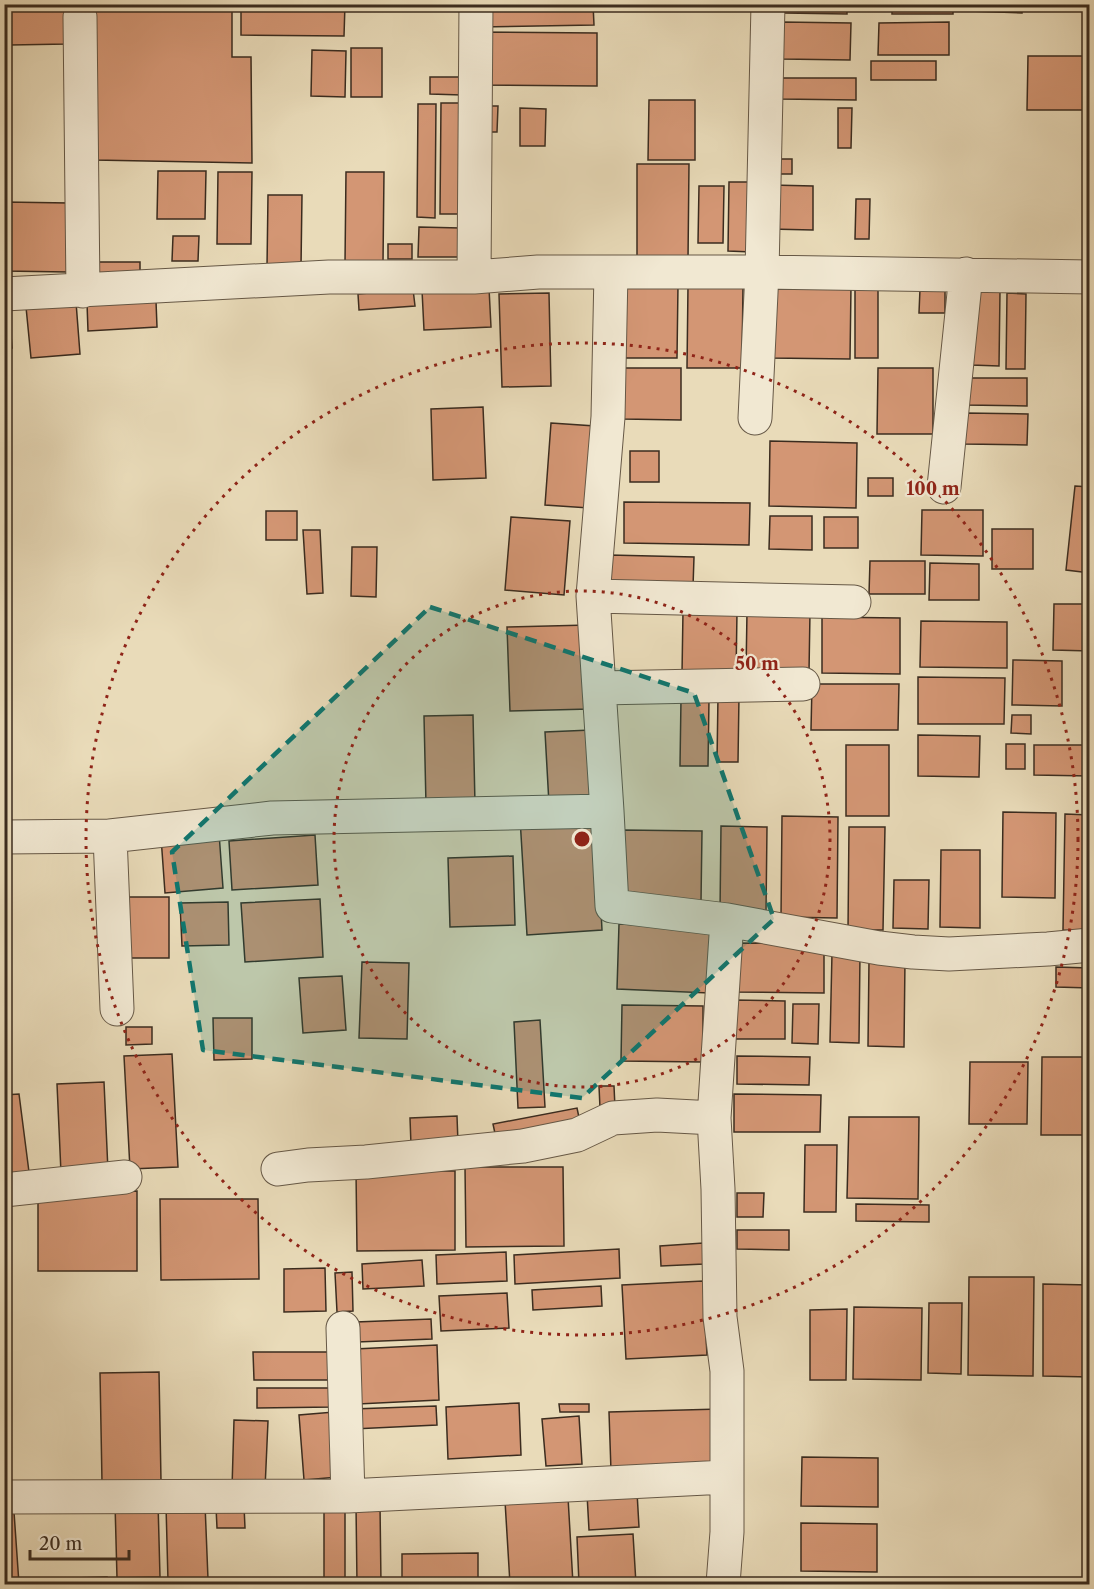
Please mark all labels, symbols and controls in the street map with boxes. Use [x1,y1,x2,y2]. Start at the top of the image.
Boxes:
text: 100 m [906,478,960,500]
text: 50 m [735,653,779,675]
centre of rings [572,829,592,849]
scale bar [30,1523,129,1561]
text: 20 m [39,1533,83,1555]

